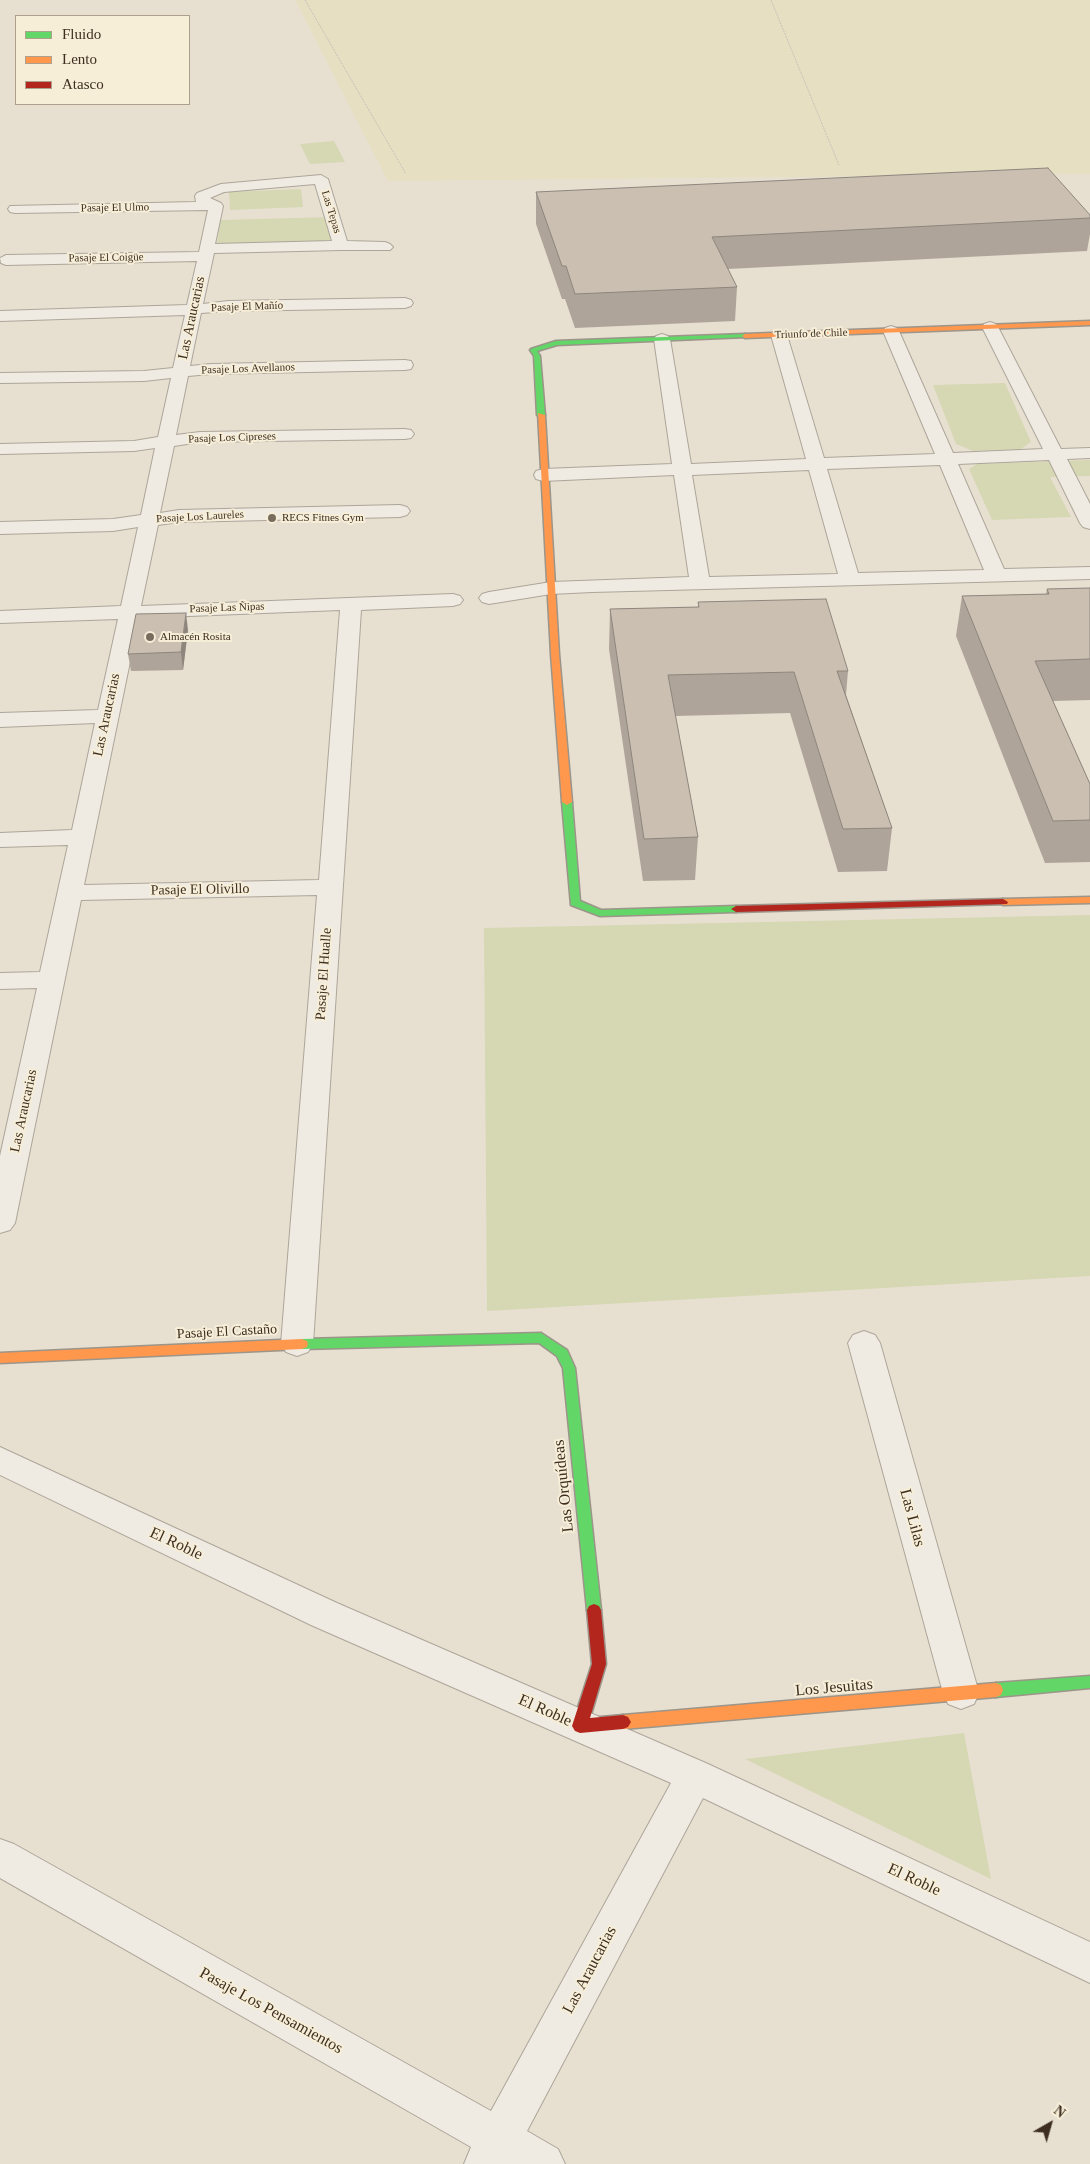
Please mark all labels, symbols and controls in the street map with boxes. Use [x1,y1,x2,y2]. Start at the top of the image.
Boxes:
legend [15,15,190,105]
text: Fluido [62,26,101,42]
text: Lento [62,51,97,67]
text: Atasco [62,76,104,92]
street label: Las Tepas [318,189,344,235]
street label: Pasaje El Ulmo [81,201,149,215]
street label: Pasaje El Coigüe [68,251,144,265]
street label: Las Araucarias [175,275,209,361]
street label: Pasaje El Mañío [211,299,283,315]
street label: Triunfo de Chile [774,326,848,342]
street label: Pasaje Los Avellanos [201,361,295,377]
street label: Pasaje Los Cipreses [188,430,276,446]
street label: Pasaje Los Laureles [156,508,244,526]
place label: RECS Fitnes Gym [282,511,364,525]
marker: RECS Fitnes Gym [266,512,278,524]
street label: Pasaje Las Ñipas [189,600,265,616]
place label: Almacén Rosita [160,630,231,644]
marker: Almacén Rosita [144,631,156,643]
street label: Las Araucarias [90,672,124,758]
street label: Pasaje El Olivillo [150,881,250,899]
street label: Pasaje El Hualle [312,927,336,1021]
street label: Las Araucarias [7,1068,41,1154]
street label: Pasaje El Castaño [176,1321,278,1343]
street label: Las Orquídeas [550,1439,578,1533]
street label: Las Lilas [895,1487,929,1549]
street label: El Roble [146,1523,206,1565]
street label: Los Jesuitas [794,1675,874,1701]
street label: El Roble [515,1691,575,1731]
street label: El Roble [884,1859,944,1901]
street label: Las Araucarias [559,1923,621,2017]
street label: Pasaje Los Pensamientos [196,1964,346,2058]
north arrow [1025,2099,1075,2149]
text: N [1051,2103,1068,2121]

